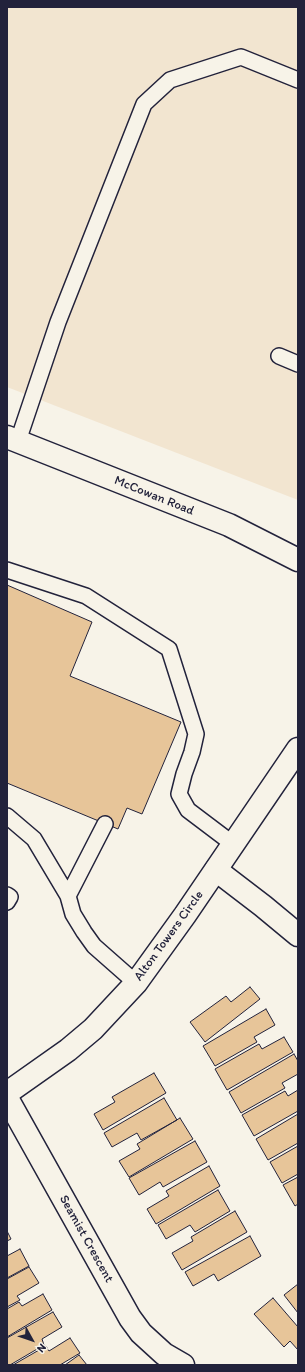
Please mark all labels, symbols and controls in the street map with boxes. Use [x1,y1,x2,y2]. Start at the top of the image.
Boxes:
street label: McCowan Road [112,473,196,519]
street label: Alton Towers Circle [131,888,207,984]
street label: Seamist Crescent [56,1193,116,1285]
north arrow [12,1320,52,1360]
text: N [34,1341,49,1355]

